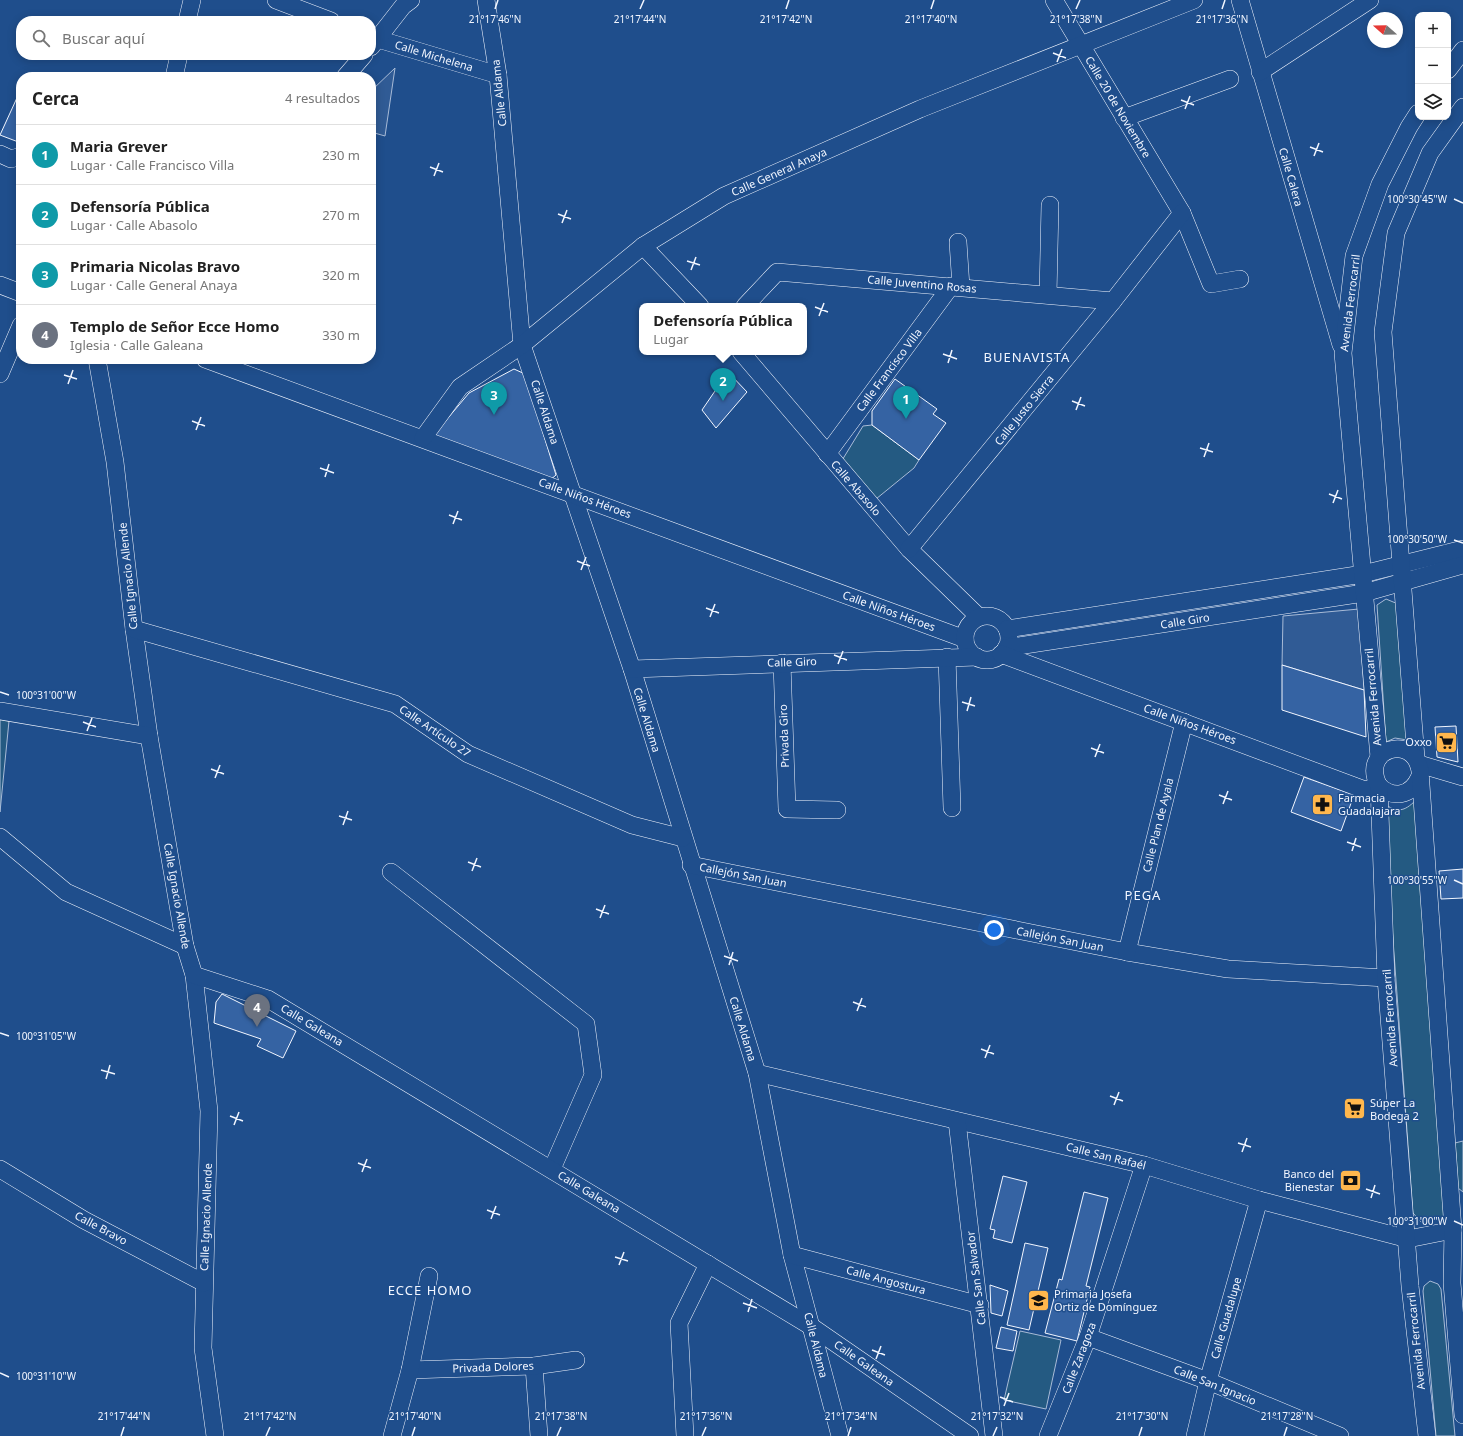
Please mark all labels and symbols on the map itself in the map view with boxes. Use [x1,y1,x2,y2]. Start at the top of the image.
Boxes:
text: 21°17'46"N [469,12,521,26]
text: 21°17'44"N [614,12,666,26]
text: 21°17'42"N [760,12,812,26]
text: 21°17'40"N [905,12,957,26]
text: 21°17'38"N [1050,12,1102,26]
text: 21°17'36"N [1196,12,1248,26]
north arrow [1367,12,1403,48]
street label: Calle Michelena [393,37,475,75]
street label: Calle 20 de Noviembre [1082,53,1155,160]
street label: Calle Aldama [488,59,509,127]
street label: Calle General Anaya [729,144,829,199]
street label: Calle Calera [1276,146,1307,208]
text: 100°30'45"W [1387,192,1448,206]
street label: Avenida Ferrocarril [1336,253,1363,352]
street label: Calle Juventino Rosas [867,271,977,296]
street label: Calle Francisco Villa [852,325,925,414]
district label: BUENAVISTA [984,348,1070,366]
pin: 2 [710,368,736,401]
street label: Calle Justo Sierra [991,371,1057,448]
street label: Calle Aldama [528,378,563,446]
pin: 3 [481,382,507,415]
pin: 1 [893,386,919,419]
street label: Calle Abasolo [828,457,885,519]
street label: Calle Niños Héroes [537,474,634,521]
street label: Calle Ignacio Allende [114,522,141,630]
text: 100°30'50"W [1387,532,1448,546]
street label: Calle Niños Héroes [841,587,938,634]
street label: Calle Giro [1159,609,1211,632]
street label: Avenida Ferrocarril [1361,648,1384,746]
street label: Calle Giro [767,653,817,670]
street label: Calle Aldama [630,686,664,754]
text: 100°31'00"W [16,688,77,702]
street label: Calle Niños Héroes [1142,700,1239,747]
street label: Calle Artículo 27 [397,701,474,760]
street label: Privada Giro [775,704,792,768]
supermarket icon: Oxxo [1434,729,1460,755]
place label: Oxxo [1405,734,1432,749]
street label: Calle Plan de Ayala [1139,776,1177,874]
place label: Farmacia Guadalajara [1338,790,1400,818]
pharmacy icon: Farmacia Guadalajara [1309,791,1335,817]
street label: Calle Ignacio Allende [161,842,194,950]
street label: Callejón San Juan [698,859,788,890]
text: 100°30'55"W [1387,873,1448,887]
district label: PEGA [1125,886,1161,904]
your location [984,920,1004,940]
street label: Callejón San Juan [1015,923,1105,954]
street label: Avenida Ferrocarril [1379,969,1400,1067]
pin: 4 [244,994,270,1027]
street label: Calle Aldama [726,995,760,1063]
street label: Calle Galeana [278,1000,346,1049]
text: 100°31'05"W [16,1029,77,1043]
place label: Súper La Bodega 2 [1370,1095,1419,1123]
supermarket icon: Súper La Bodega 2 [1342,1096,1368,1122]
street label: Calle San Rafaél [1065,1138,1148,1173]
street label: Calle Ignacio Allende [196,1163,215,1271]
place label: Banco del Bienestar [1283,1166,1334,1194]
street label: Calle Galeana [555,1167,623,1216]
bank icon: Banco del Bienestar [1337,1167,1363,1193]
street label: Calle Bravo [72,1207,131,1248]
text: 100°31'00"W [1387,1214,1448,1228]
street label: Calle San Salvador [962,1230,989,1326]
street label: Calle Angostura [845,1262,928,1297]
street label: Calle Guadalupe [1207,1275,1244,1360]
district label: ECCE HOMO [388,1281,472,1299]
place label: Primaria Josefa Ortiz de Domínguez [1054,1286,1157,1314]
school or university icon: Primaria Josefa Ortiz de Domínguez [1025,1287,1051,1313]
street label: Avenida Ferrocarril [1403,1292,1428,1391]
street label: Calle Aldama [801,1310,832,1379]
street label: Calle Zaragoza [1058,1320,1099,1396]
street label: Calle Galeana [831,1336,897,1389]
street label: Privada Dolores [452,1358,534,1375]
street label: Calle San Ignacio [1172,1361,1259,1408]
text: 100°31'10"W [16,1369,77,1383]
text: 21°17'44"N [98,1409,150,1423]
text: 21°17'42"N [244,1409,296,1423]
text: 21°17'40"N [389,1409,441,1423]
text: 21°17'38"N [535,1409,587,1423]
text: 21°17'36"N [680,1409,732,1423]
text: 21°17'34"N [825,1409,877,1423]
text: 21°17'32"N [971,1409,1023,1423]
text: 21°17'30"N [1116,1409,1168,1423]
text: 21°17'28"N [1261,1409,1313,1423]

